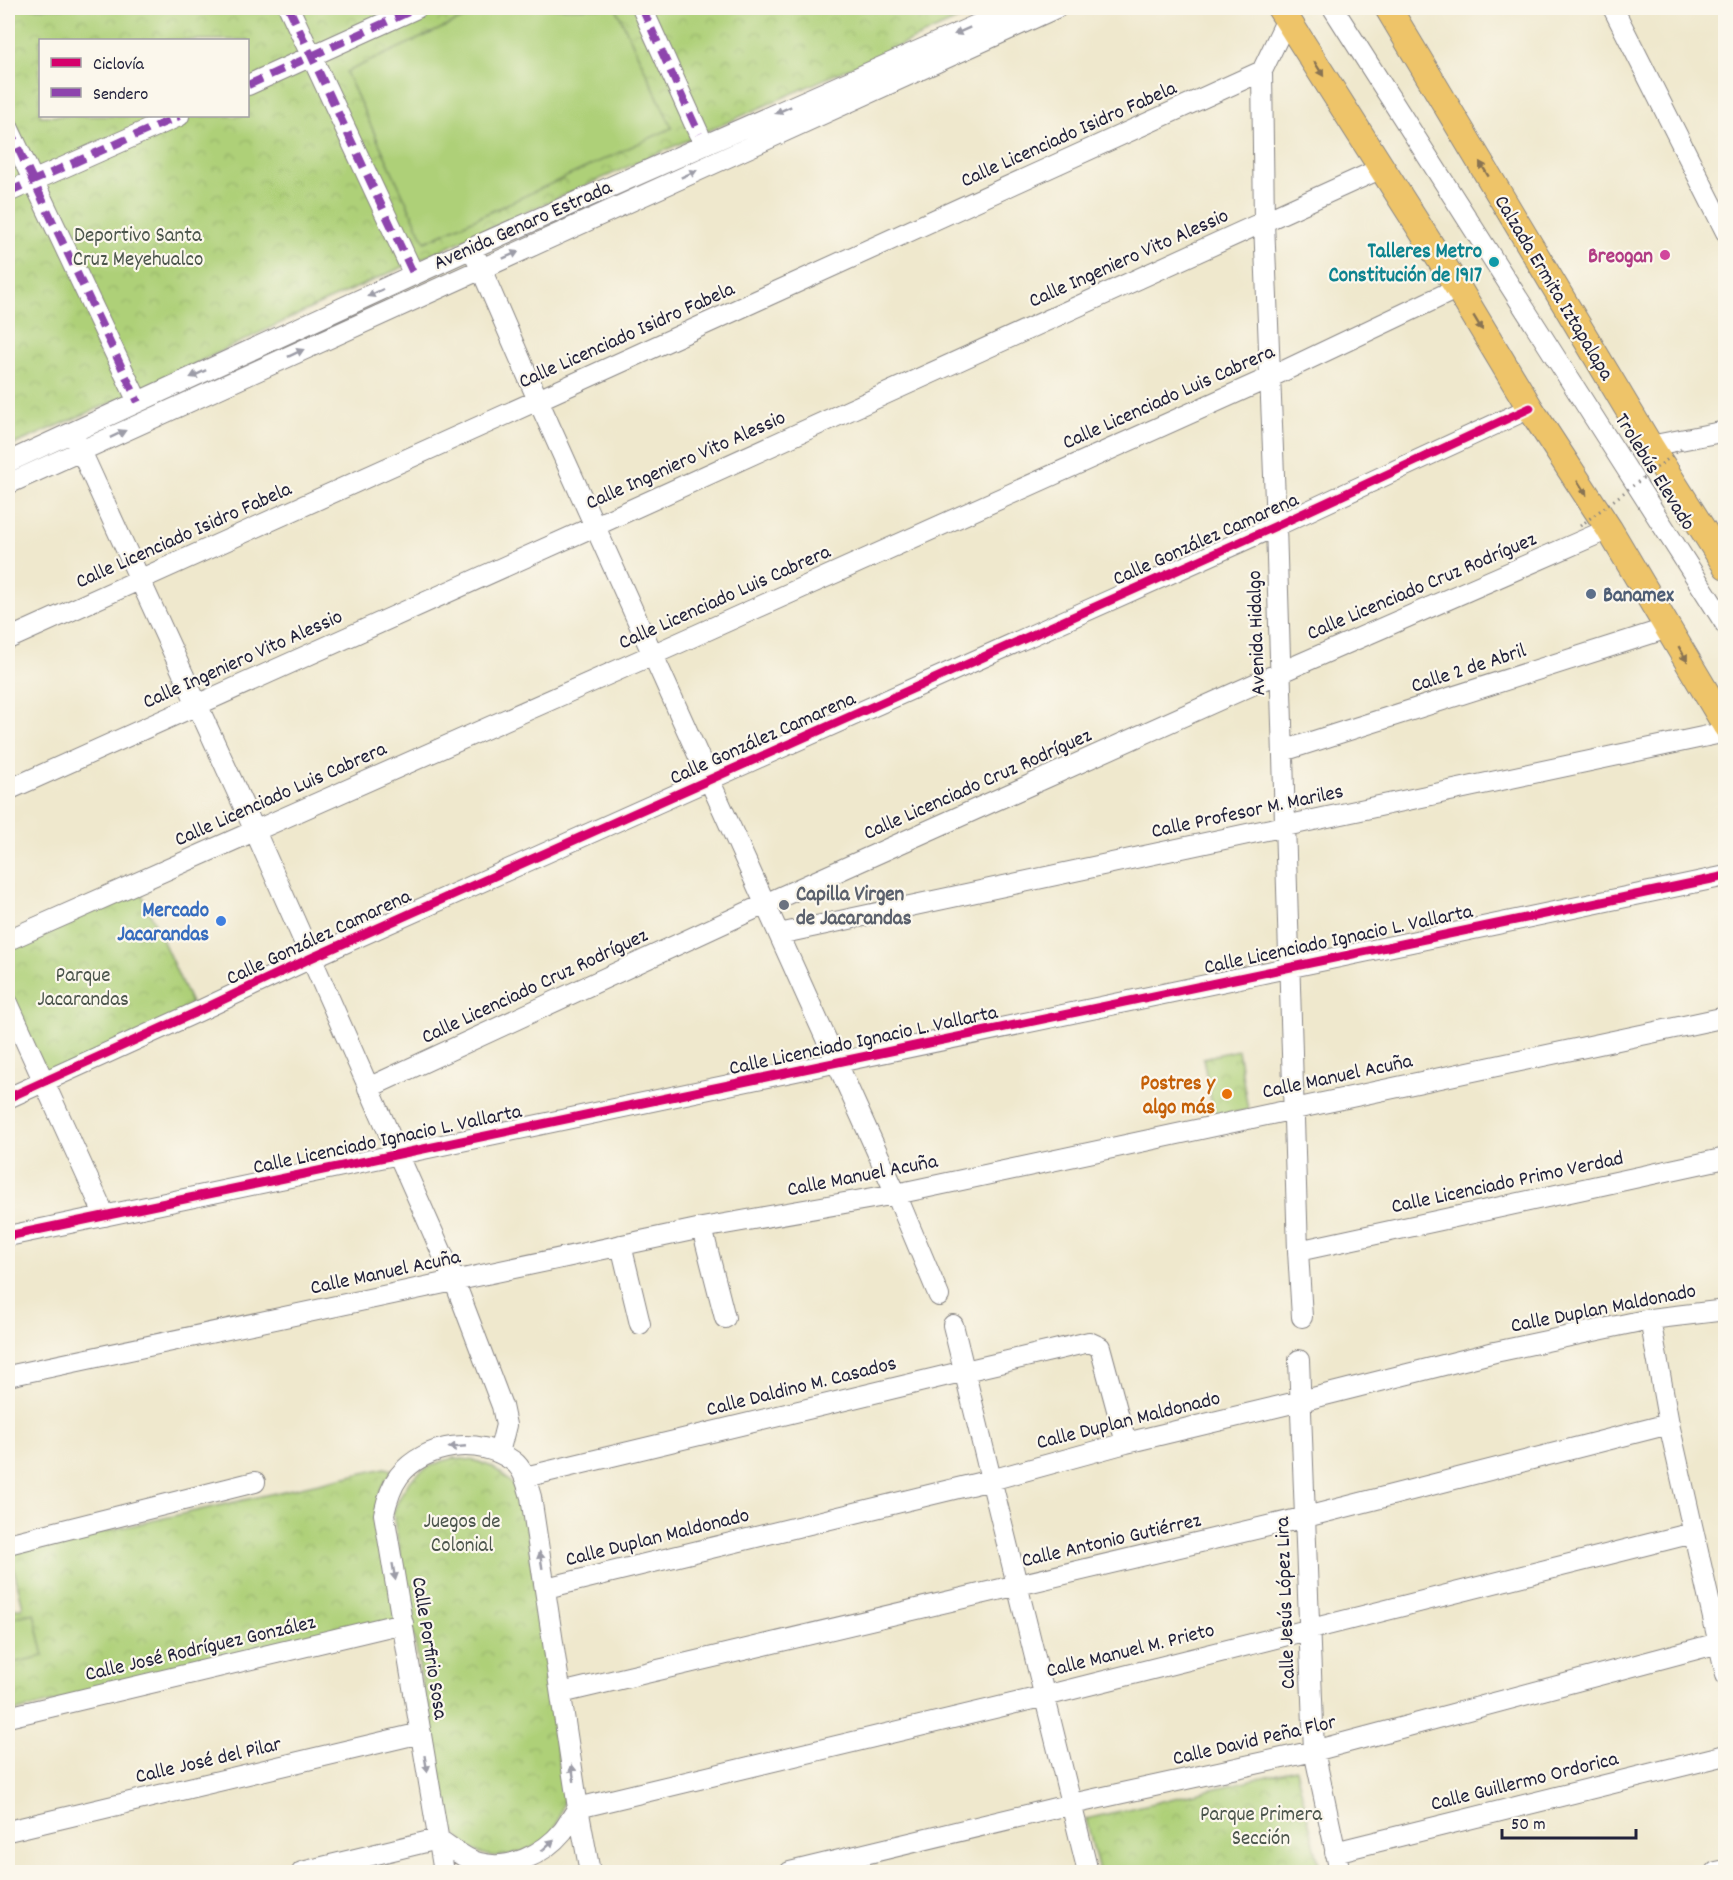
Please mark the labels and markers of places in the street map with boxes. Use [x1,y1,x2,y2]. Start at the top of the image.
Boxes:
place label: Talleres Metro Constitución de 1917 [1328,238,1482,292]
place label: Breogan [1588,243,1653,273]
marker: Breogan [1658,248,1672,262]
marker: Talleres Metro Constitución de 1917 [1487,255,1501,269]
place label: Banamex [1603,582,1674,612]
marker: Banamex [1584,587,1598,601]
place label: Capilla Virgen de Jacarandas [796,881,912,935]
place label: Mercado Jacarandas [117,897,209,951]
marker: Capilla Virgen de Jacarandas [777,898,791,912]
marker: Mercado Jacarandas [214,914,228,928]
place label: Postres y algo más [1140,1070,1216,1124]
marker: Postres y algo más [1220,1087,1234,1101]

